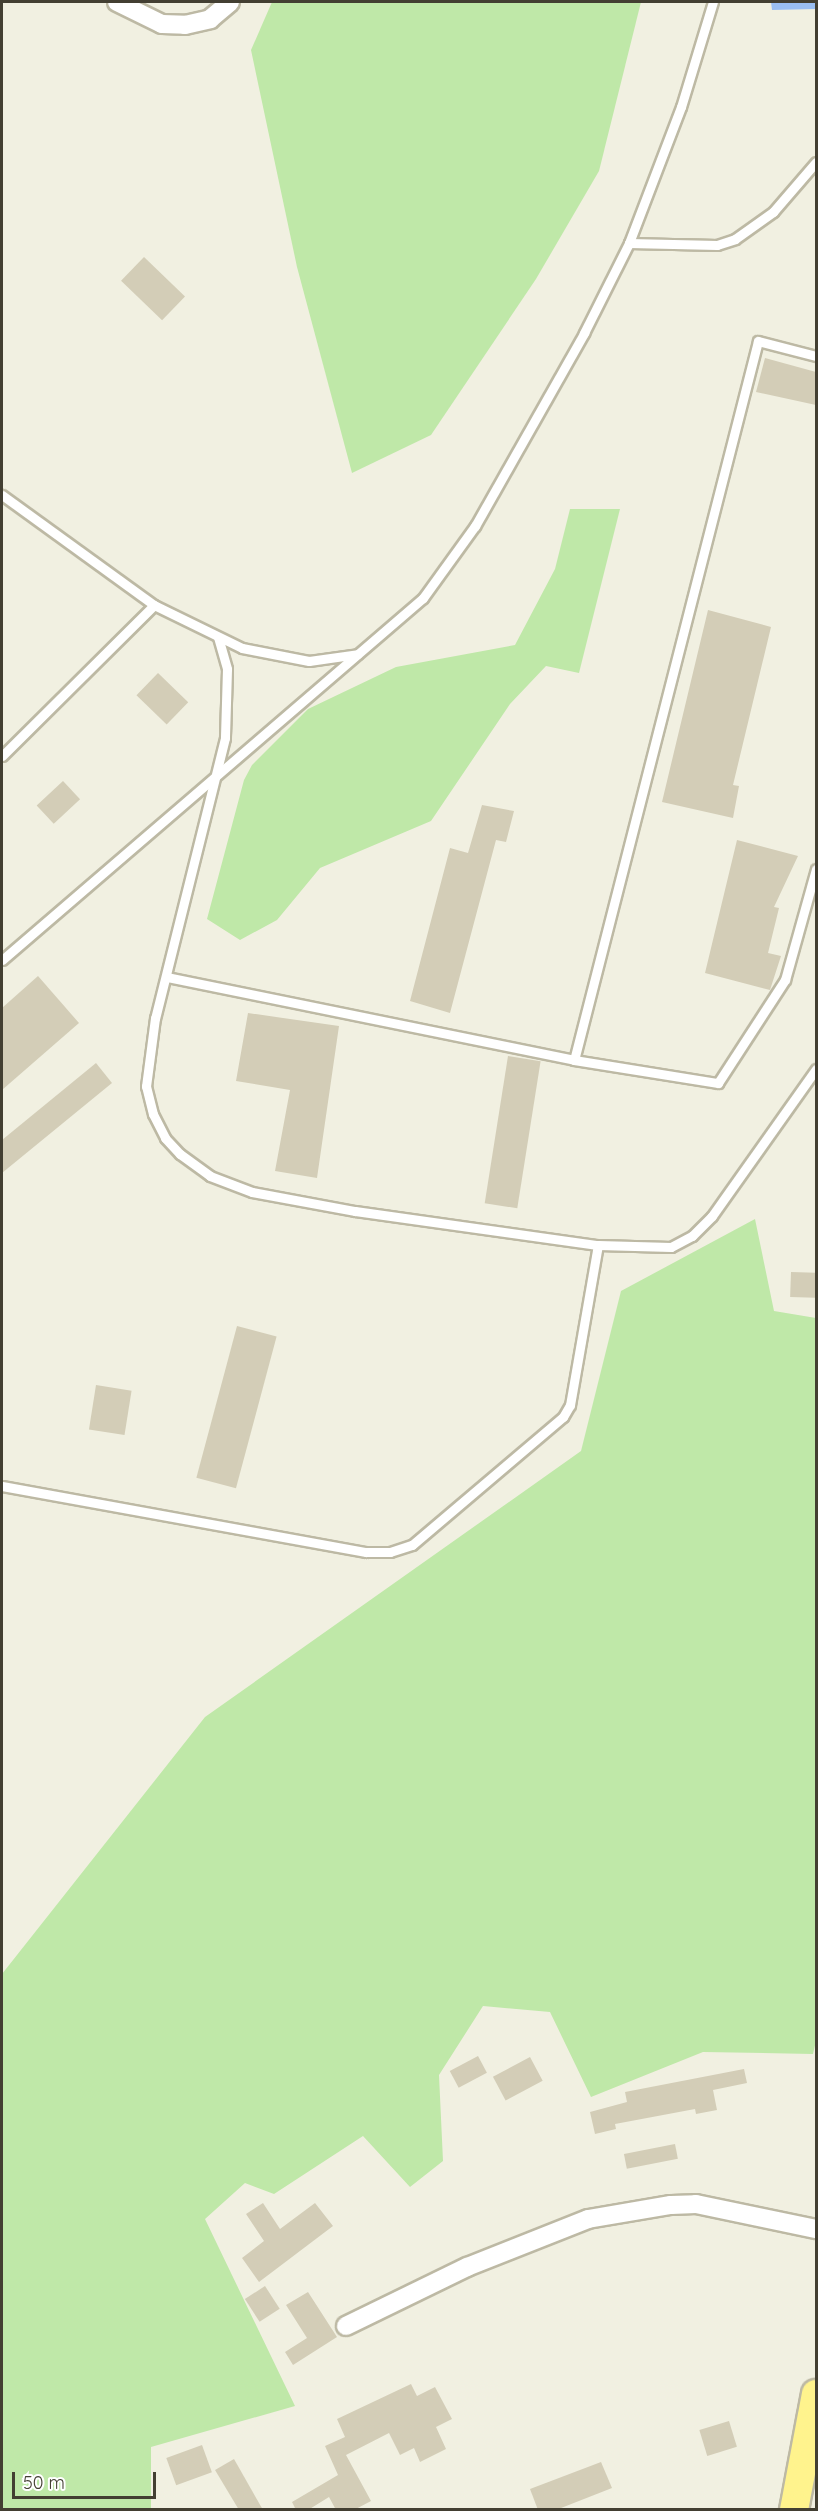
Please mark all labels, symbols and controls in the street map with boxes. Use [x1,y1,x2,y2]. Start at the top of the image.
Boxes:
scale bar [15,2460,159,2498]
text: 50 m [23,2471,65,2494]

